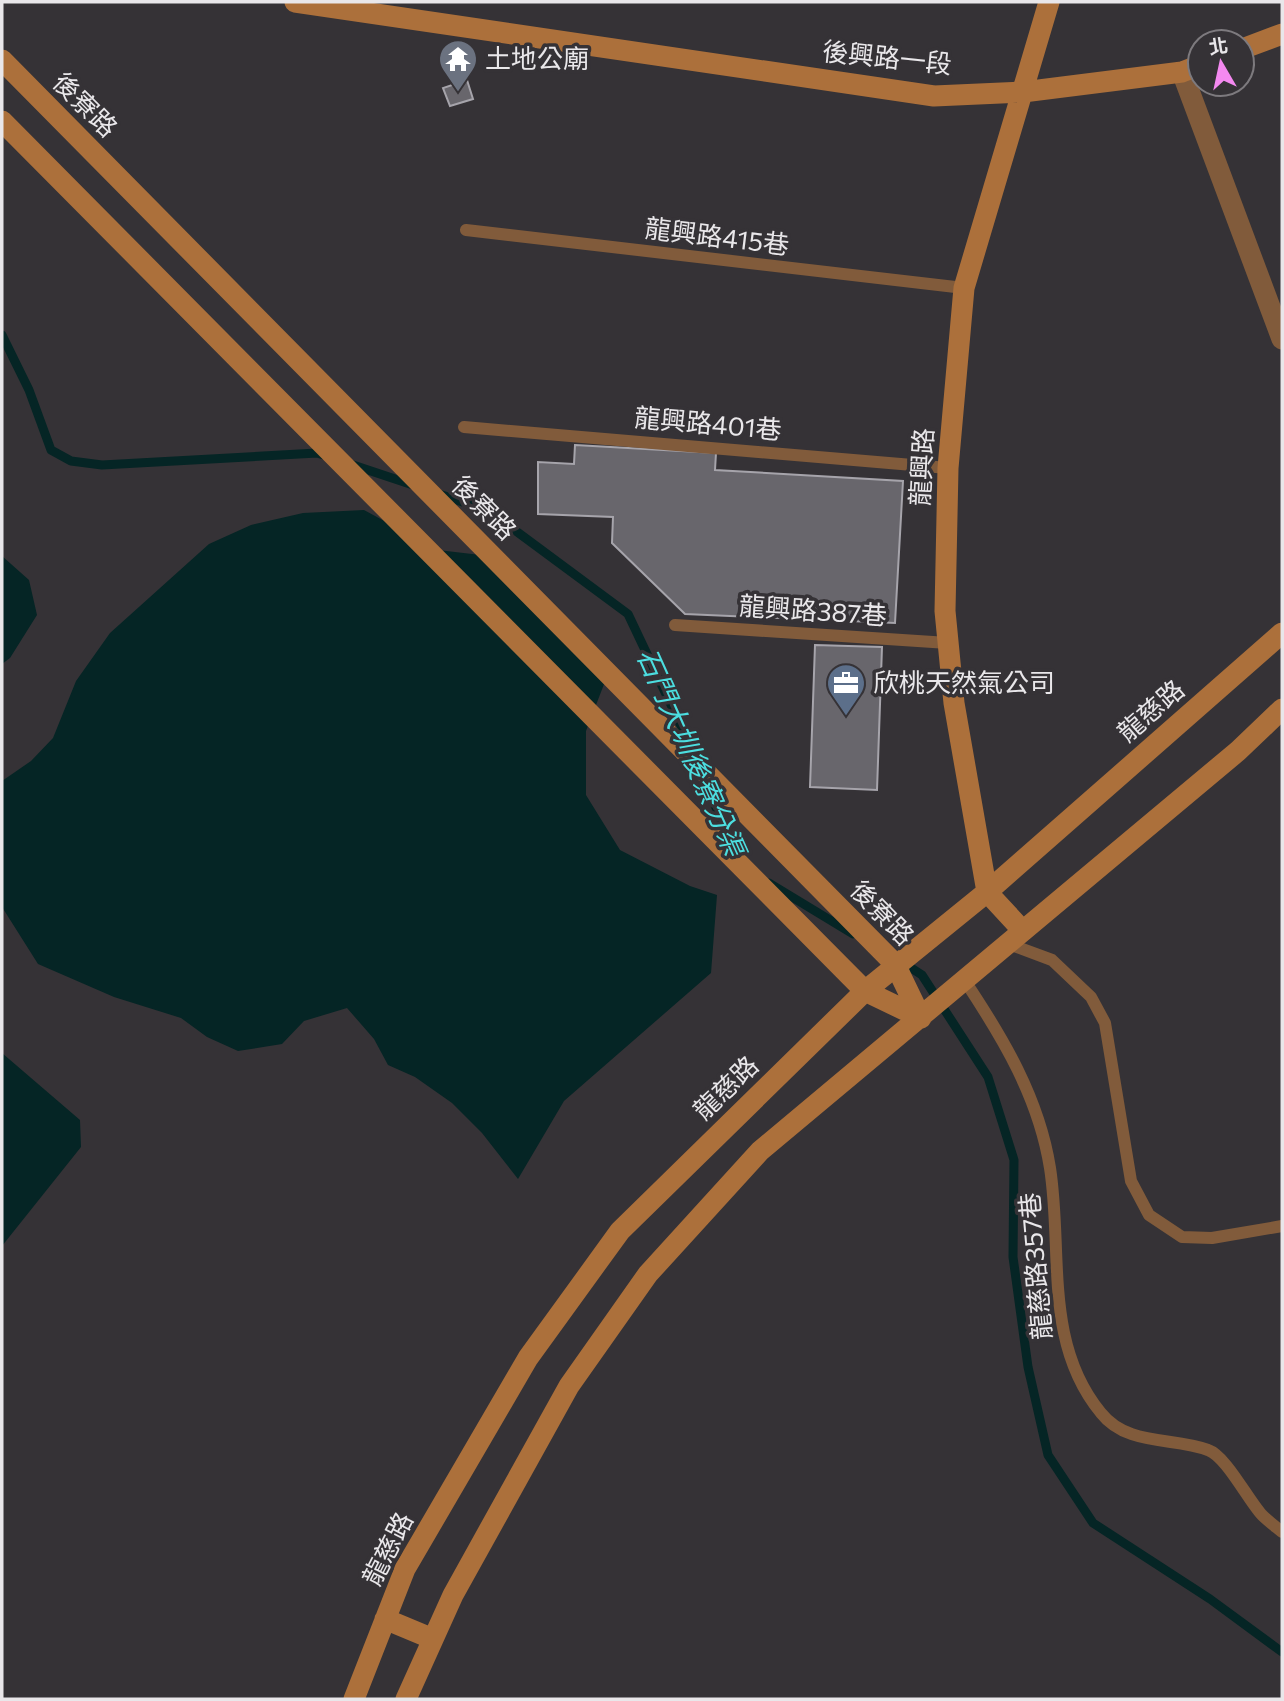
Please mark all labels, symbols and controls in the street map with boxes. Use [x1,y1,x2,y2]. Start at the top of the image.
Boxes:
north arrow [1186,28,1256,98]
text: 北 [1207,33,1229,59]
street label: 後興路一段 [821,34,953,79]
temple icon: 土地公廟 [437,38,479,93]
place label: 土地公廟 [485,42,589,73]
street label: 後寮路 [48,65,125,142]
street label: 龍興路415巷 [643,211,791,260]
street label: 龍興路401巷 [633,401,783,444]
street label: 龍興路 [903,427,938,507]
street label: 後寮路 [447,468,524,545]
street label: 龍興路387巷 [738,589,888,630]
water label: 石門大圳後寮分渠 [631,642,755,864]
office icon: 欣桃天然氣公司 [825,662,867,717]
place label: 欣桃天然氣公司 [873,666,1055,697]
street label: 龍慈路 [1110,673,1190,747]
street label: 後寮路 [845,873,921,951]
street label: 龍慈路 [686,1049,764,1125]
street label: 龍慈路357巷 [1013,1191,1056,1341]
street label: 龍慈路 [355,1507,418,1590]

